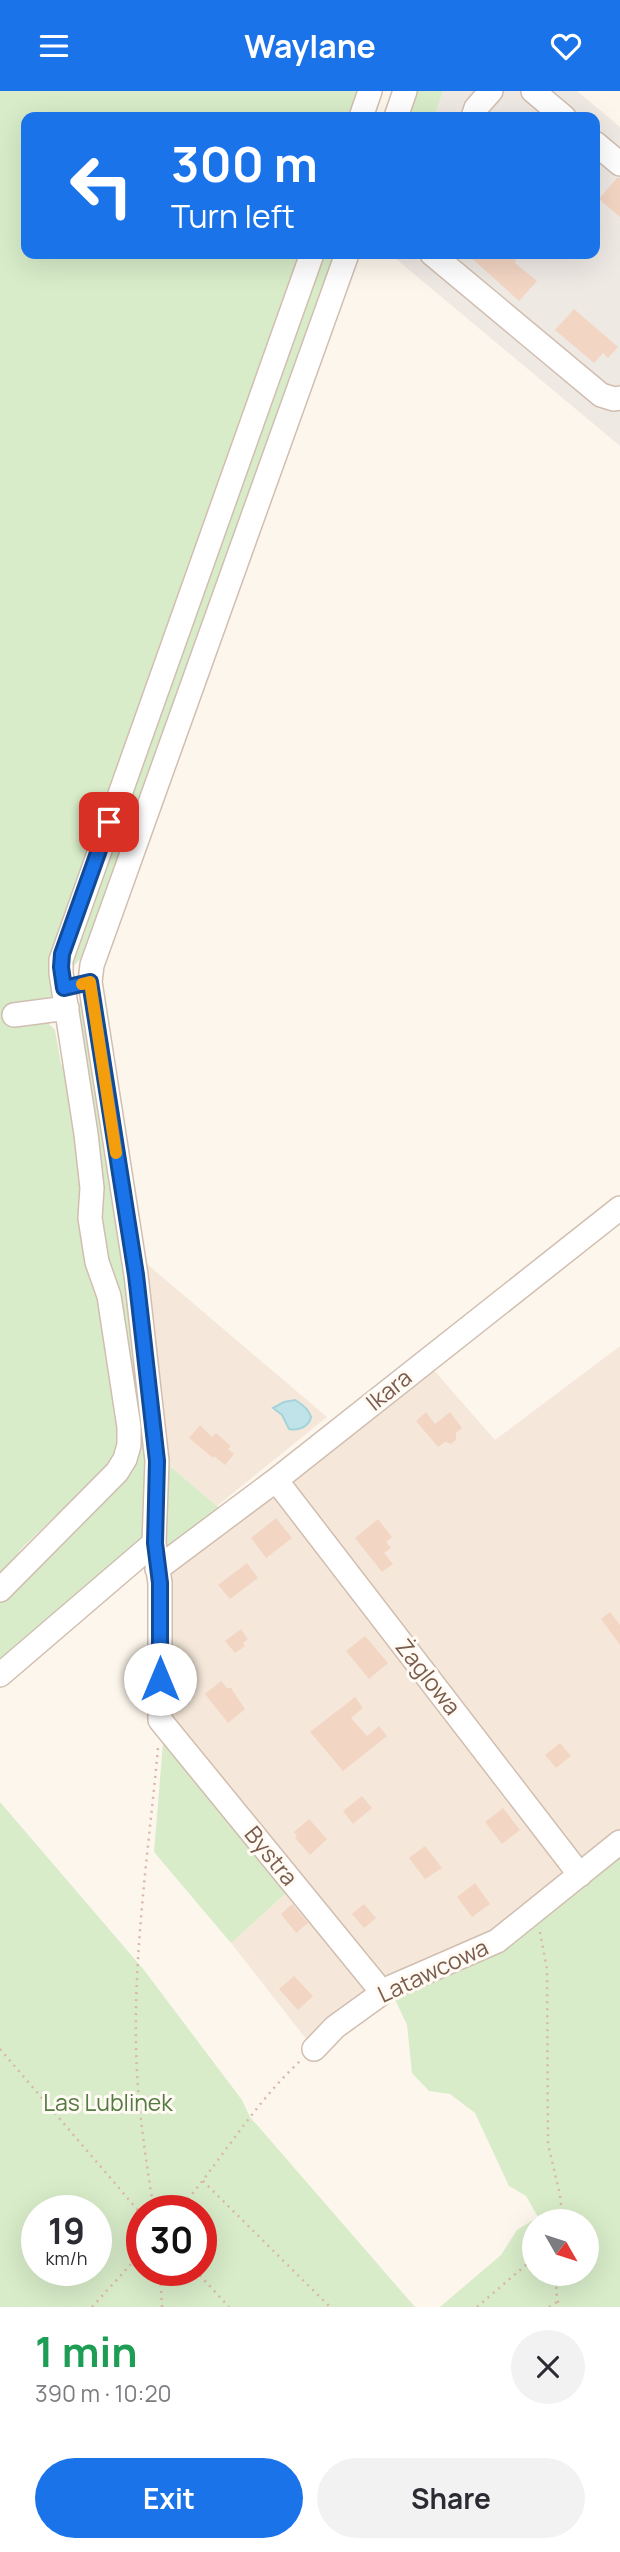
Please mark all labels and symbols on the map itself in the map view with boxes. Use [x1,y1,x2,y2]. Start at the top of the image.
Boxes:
pin [79,792,139,852]
street label: Ikara [359,1361,418,1417]
street label: Żaglowa [389,1632,469,1721]
position arrow [123,1642,197,1716]
street label: Bystra [238,1819,306,1892]
street label: Latawcowa [372,1931,493,2010]
park label: Las Lublinek [43,2086,173,2118]
speed limit sign: 30 [126,2195,217,2286]
north arrow [522,2209,598,2285]

